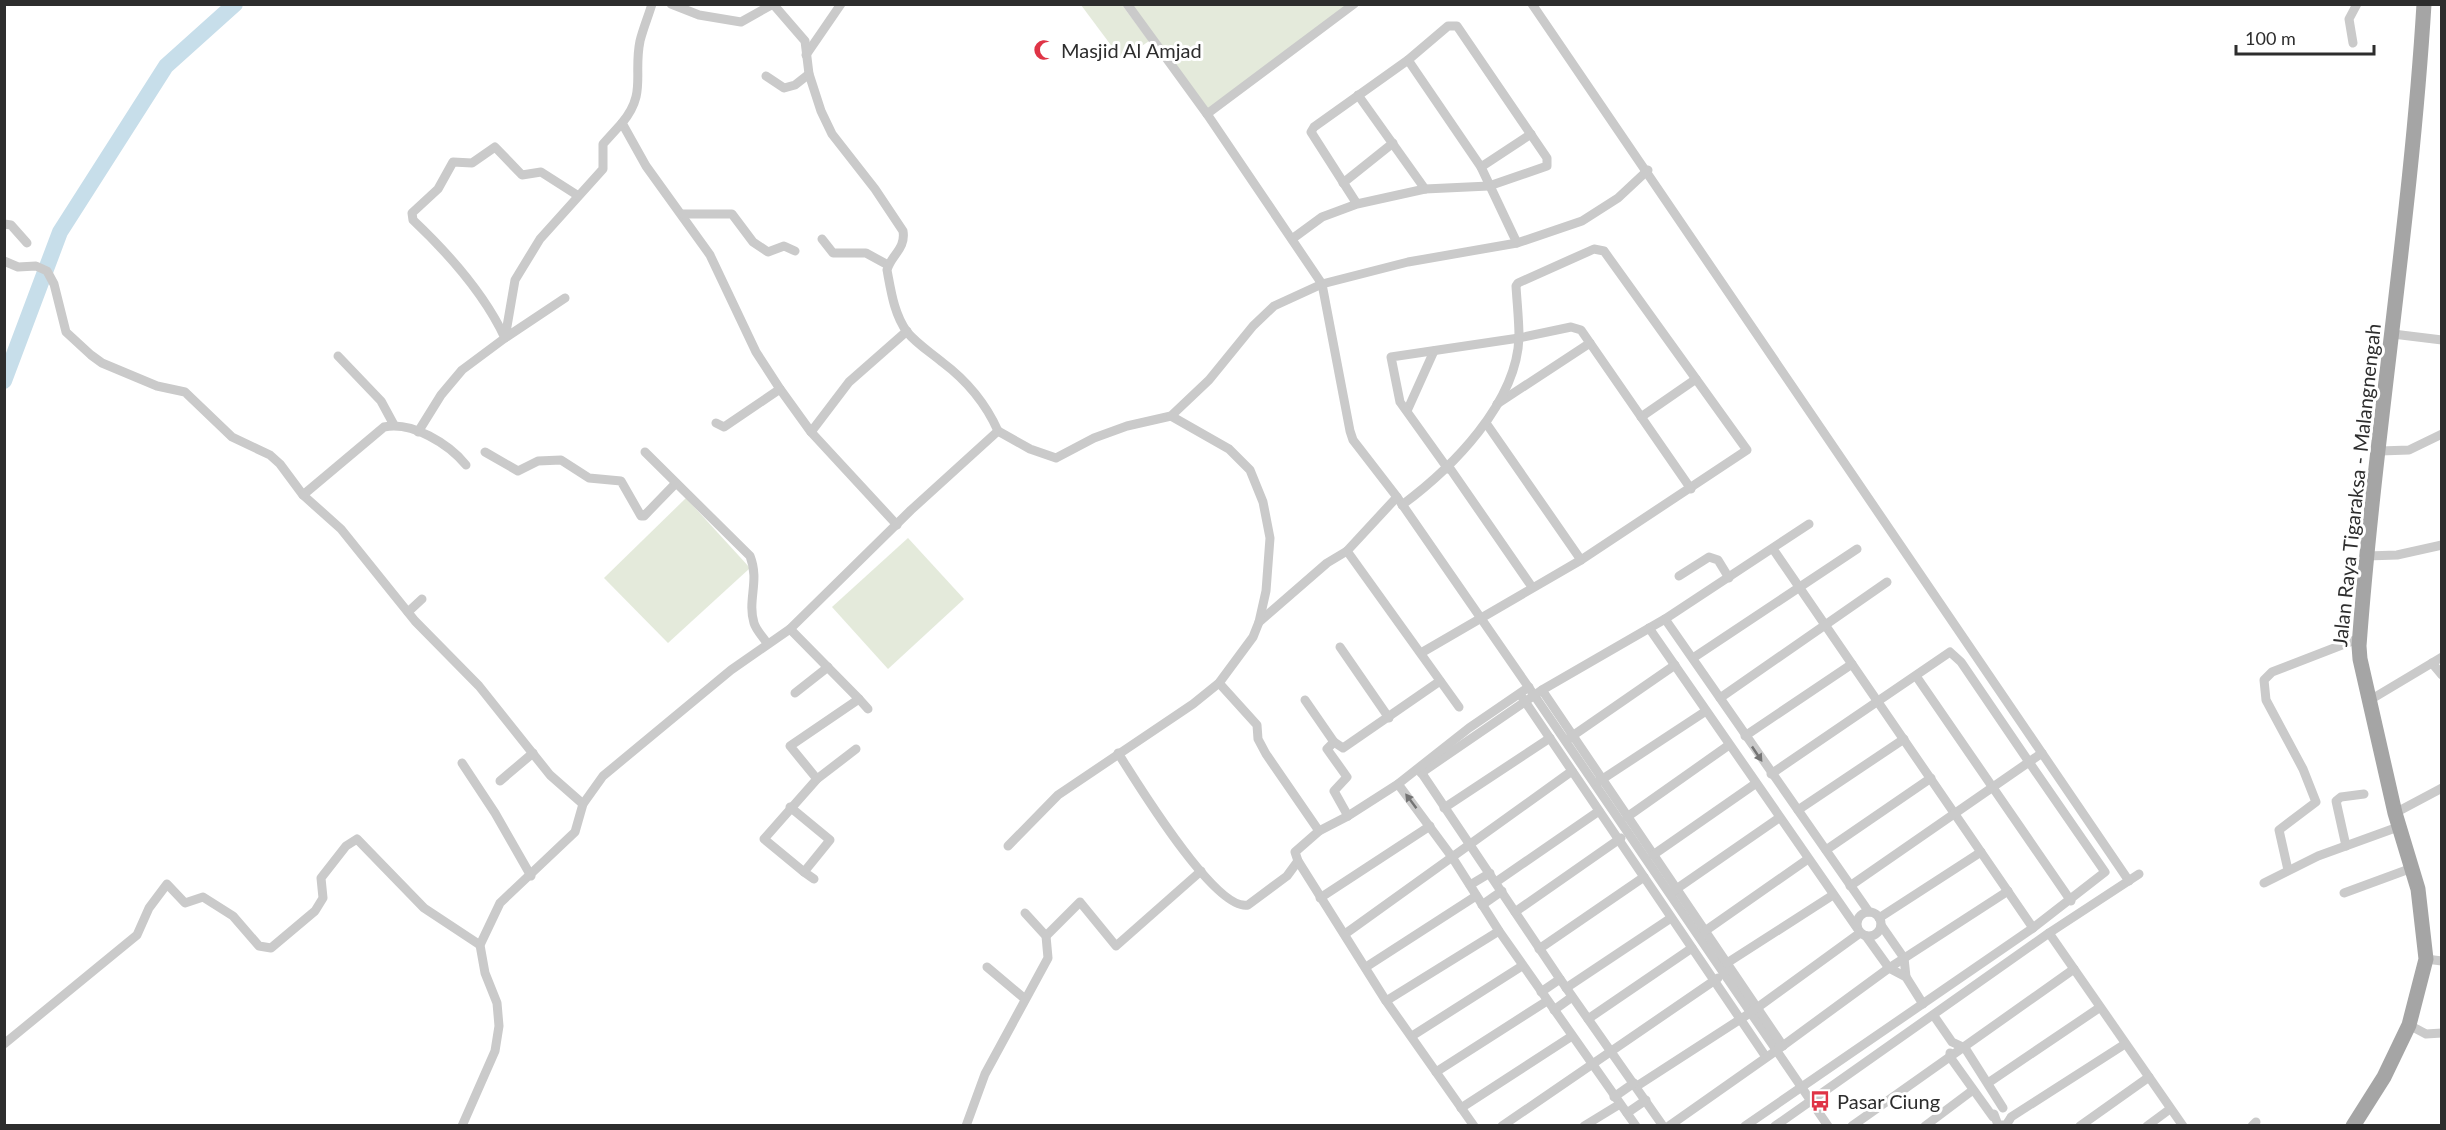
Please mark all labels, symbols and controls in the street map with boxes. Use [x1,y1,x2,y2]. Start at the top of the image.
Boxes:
scale bar [2236,18,2374,56]
text: 100 m [2245,27,2296,49]
mosque icon: Masjid Al Amjad [1032,38,1056,62]
place label: Masjid Al Amjad [1061,38,1202,62]
street label: Jalan Raya Tigaraksa - Malangnengah [2327,322,2385,648]
one-way arrow [1752,746,1763,762]
one-way arrow [1405,794,1417,810]
bus stop icon: Pasar Ciung [1808,1089,1832,1113]
place label: Pasar Ciung [1837,1089,1940,1113]

